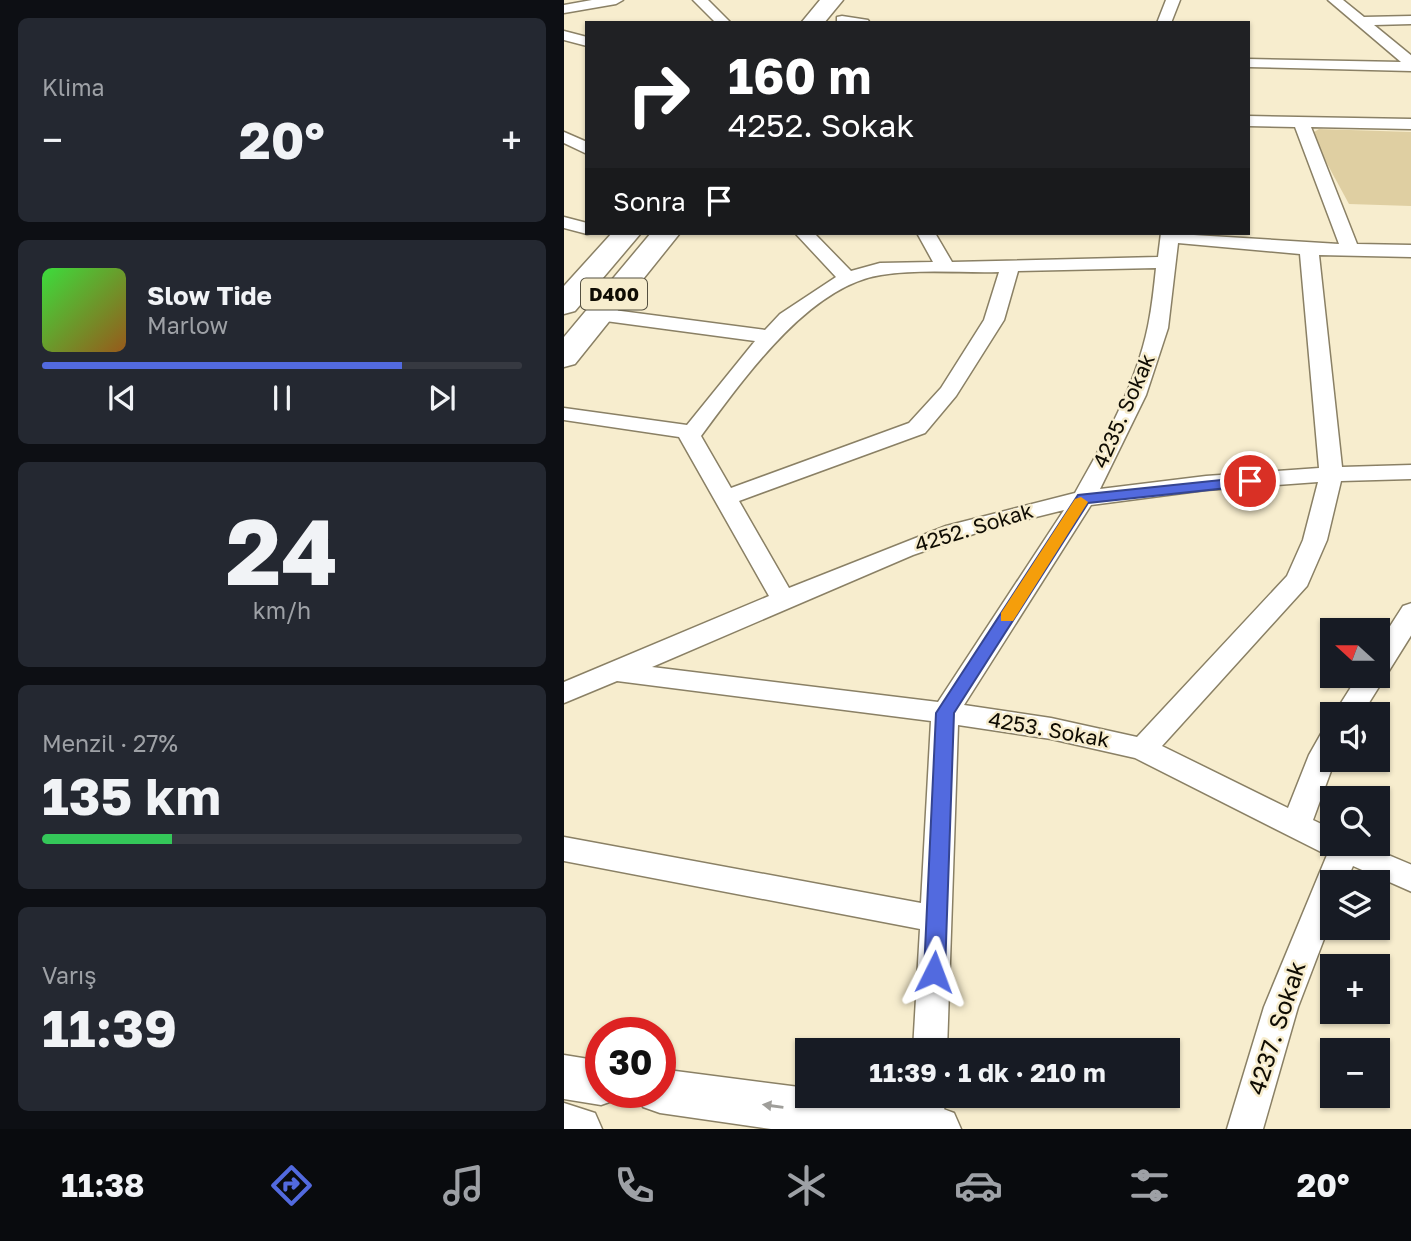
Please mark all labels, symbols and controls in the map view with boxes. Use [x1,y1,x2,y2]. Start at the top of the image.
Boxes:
text: 160 m [728,46,871,105]
icon: right [613,49,704,140]
text: Klima [42,73,105,101]
text: 4252. Sokak [728,106,914,144]
text: 20° [239,108,325,170]
text: − [42,117,63,162]
text: + [501,117,522,162]
icon: arrive [700,182,738,220]
text: Sonra [613,186,686,217]
road number: D400 [581,278,647,310]
text: Slow Tide [147,280,272,311]
text: Marlow [147,311,228,339]
street label: 4235. Sokak [1086,349,1160,472]
icon: previous [103,379,141,417]
icon: pause [263,379,301,417]
icon: next [423,379,461,417]
pin [1220,451,1280,511]
icon: arrive [1231,462,1269,500]
text: 24 [226,496,338,605]
street label: 4252. Sokak [911,497,1036,557]
text: km/h [253,596,311,624]
north arrow [1320,618,1390,688]
map controls [1320,618,1390,1108]
button: sound [1320,702,1390,772]
street label: 4253. Sokak [987,706,1112,752]
text: Menzil · 27% [42,729,178,757]
text: 135 km [42,764,221,826]
button: search [1320,786,1390,856]
button: layers [1320,870,1390,940]
position arrow [897,935,971,1009]
button: + [1320,954,1390,1024]
street label: 4237. Sokak [1240,957,1311,1098]
text: Varış [42,961,96,989]
text: 11:39 [42,996,177,1058]
speed limit sign: 30 [585,1017,676,1108]
button: − [1320,1038,1390,1108]
text: 11:39 · 1 dk · 210 m [869,1057,1106,1088]
one-way arrow [762,1101,784,1112]
icon: directions [267,1161,316,1210]
icon: music [439,1161,488,1210]
icon: phone [610,1161,659,1210]
icon: climate [782,1161,831,1210]
icon: car [954,1161,1003,1210]
icon: filters [1125,1161,1174,1210]
text: 11:38 [61,1166,145,1204]
text: 20° [1297,1166,1350,1204]

